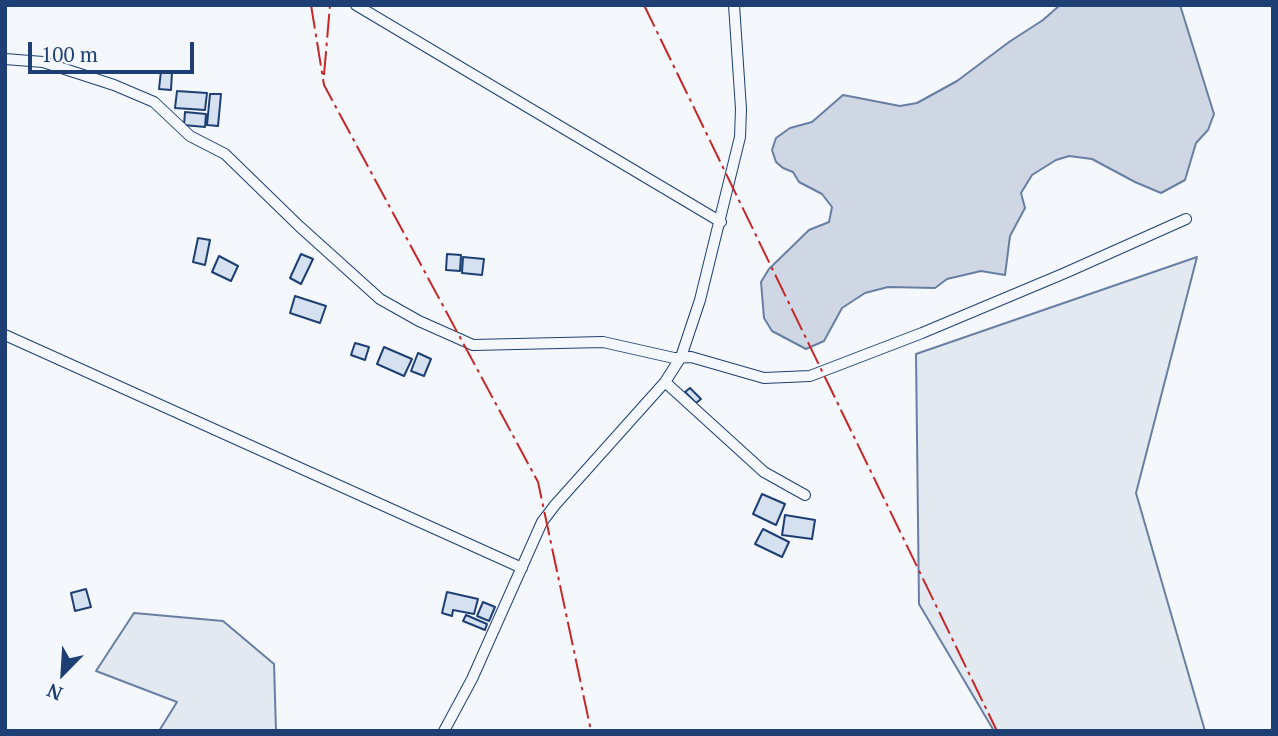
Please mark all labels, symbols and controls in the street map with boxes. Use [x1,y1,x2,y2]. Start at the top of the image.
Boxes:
scale bar [32,28,198,72]
text: 100 m [41,40,98,68]
north arrow [28,638,98,708]
text: N [43,678,66,707]

